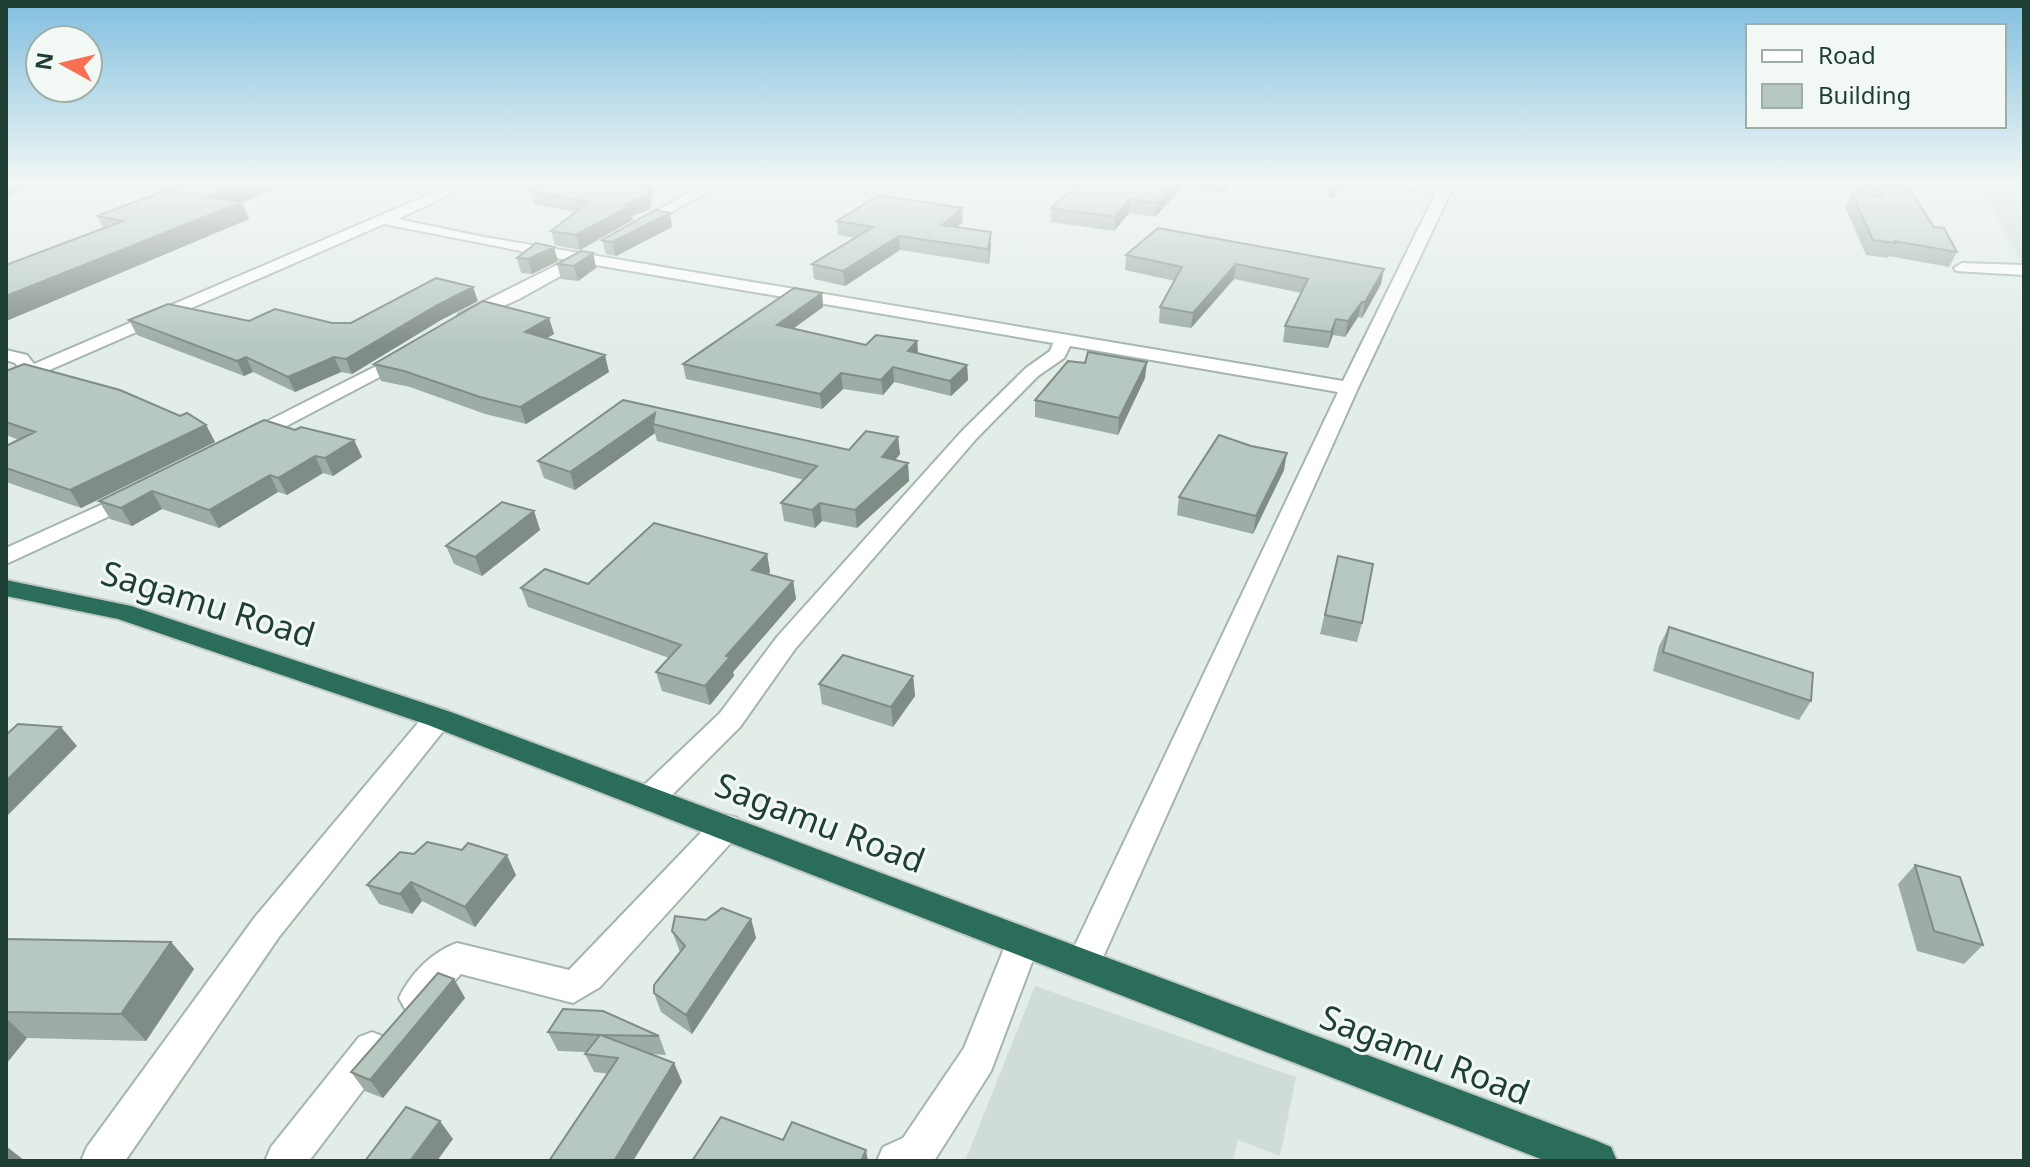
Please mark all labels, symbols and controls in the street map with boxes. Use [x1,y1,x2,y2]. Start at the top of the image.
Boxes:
north arrow [24,24,104,104]
legend [1746,24,2006,128]
text: Road [1818,38,1876,71]
text: N [27,50,59,72]
text: Building [1818,78,1911,111]
street label: Sagamu Road [96,549,321,657]
street label: Sagamu Road [709,761,932,883]
street label: Sagamu Road [1314,993,1537,1115]

